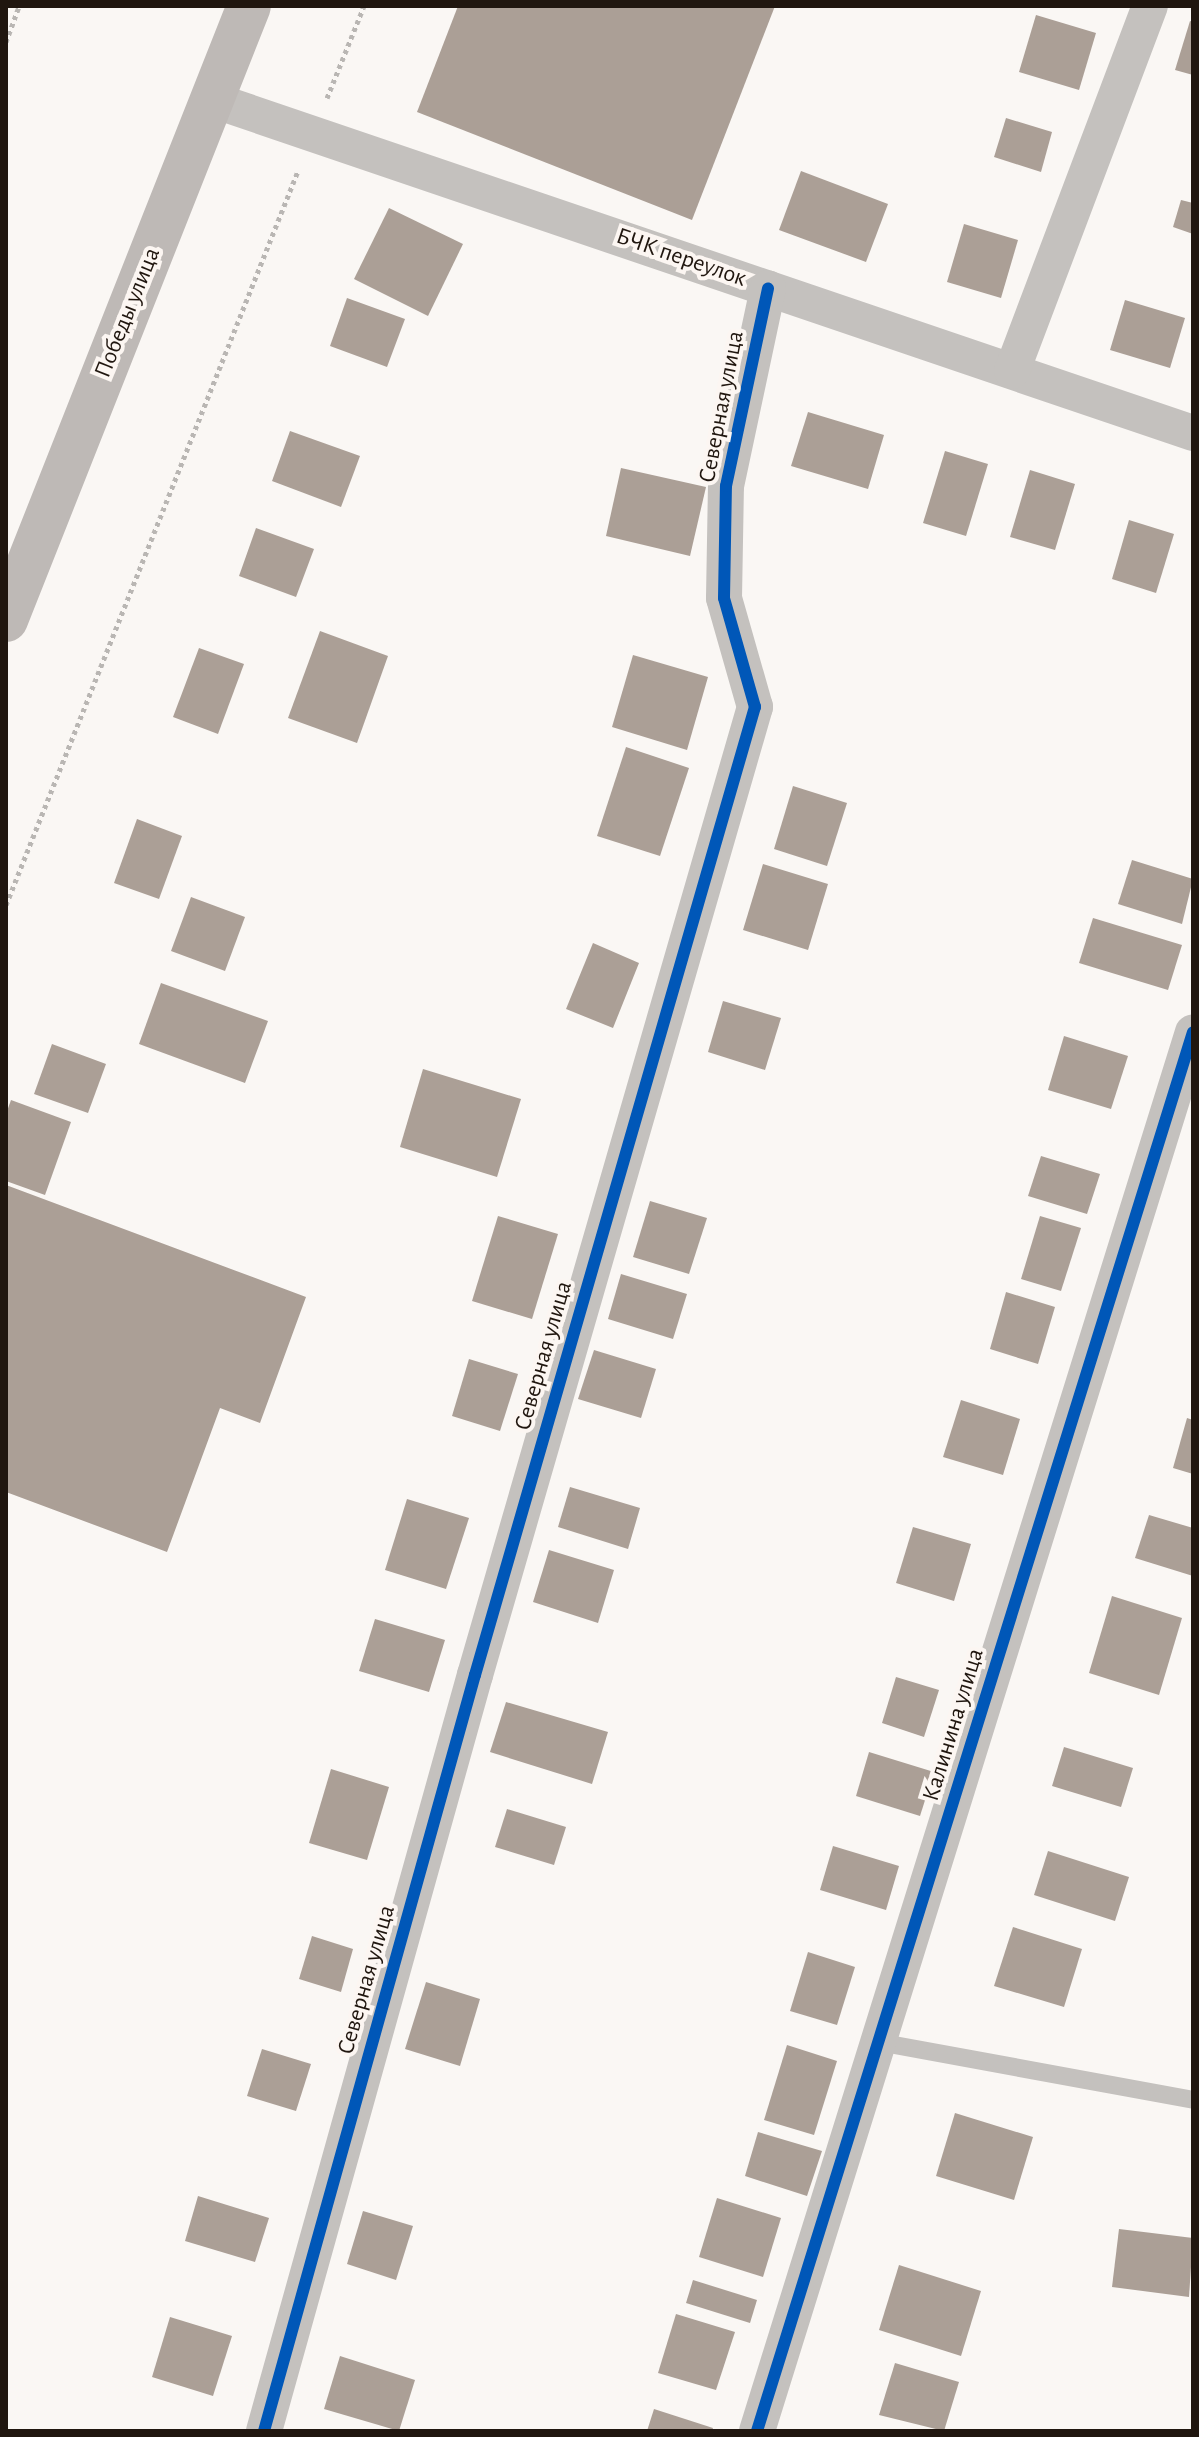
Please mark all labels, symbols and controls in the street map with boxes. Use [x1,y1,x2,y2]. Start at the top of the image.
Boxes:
street label: БЧК переулок [612,222,750,294]
street label: Победы улица [89,244,167,382]
street label: Северная улица [693,329,751,485]
street label: Северная улица [509,1278,579,1434]
street label: Калинина улица [917,1645,991,1805]
street label: Северная улица [332,1902,402,2058]

